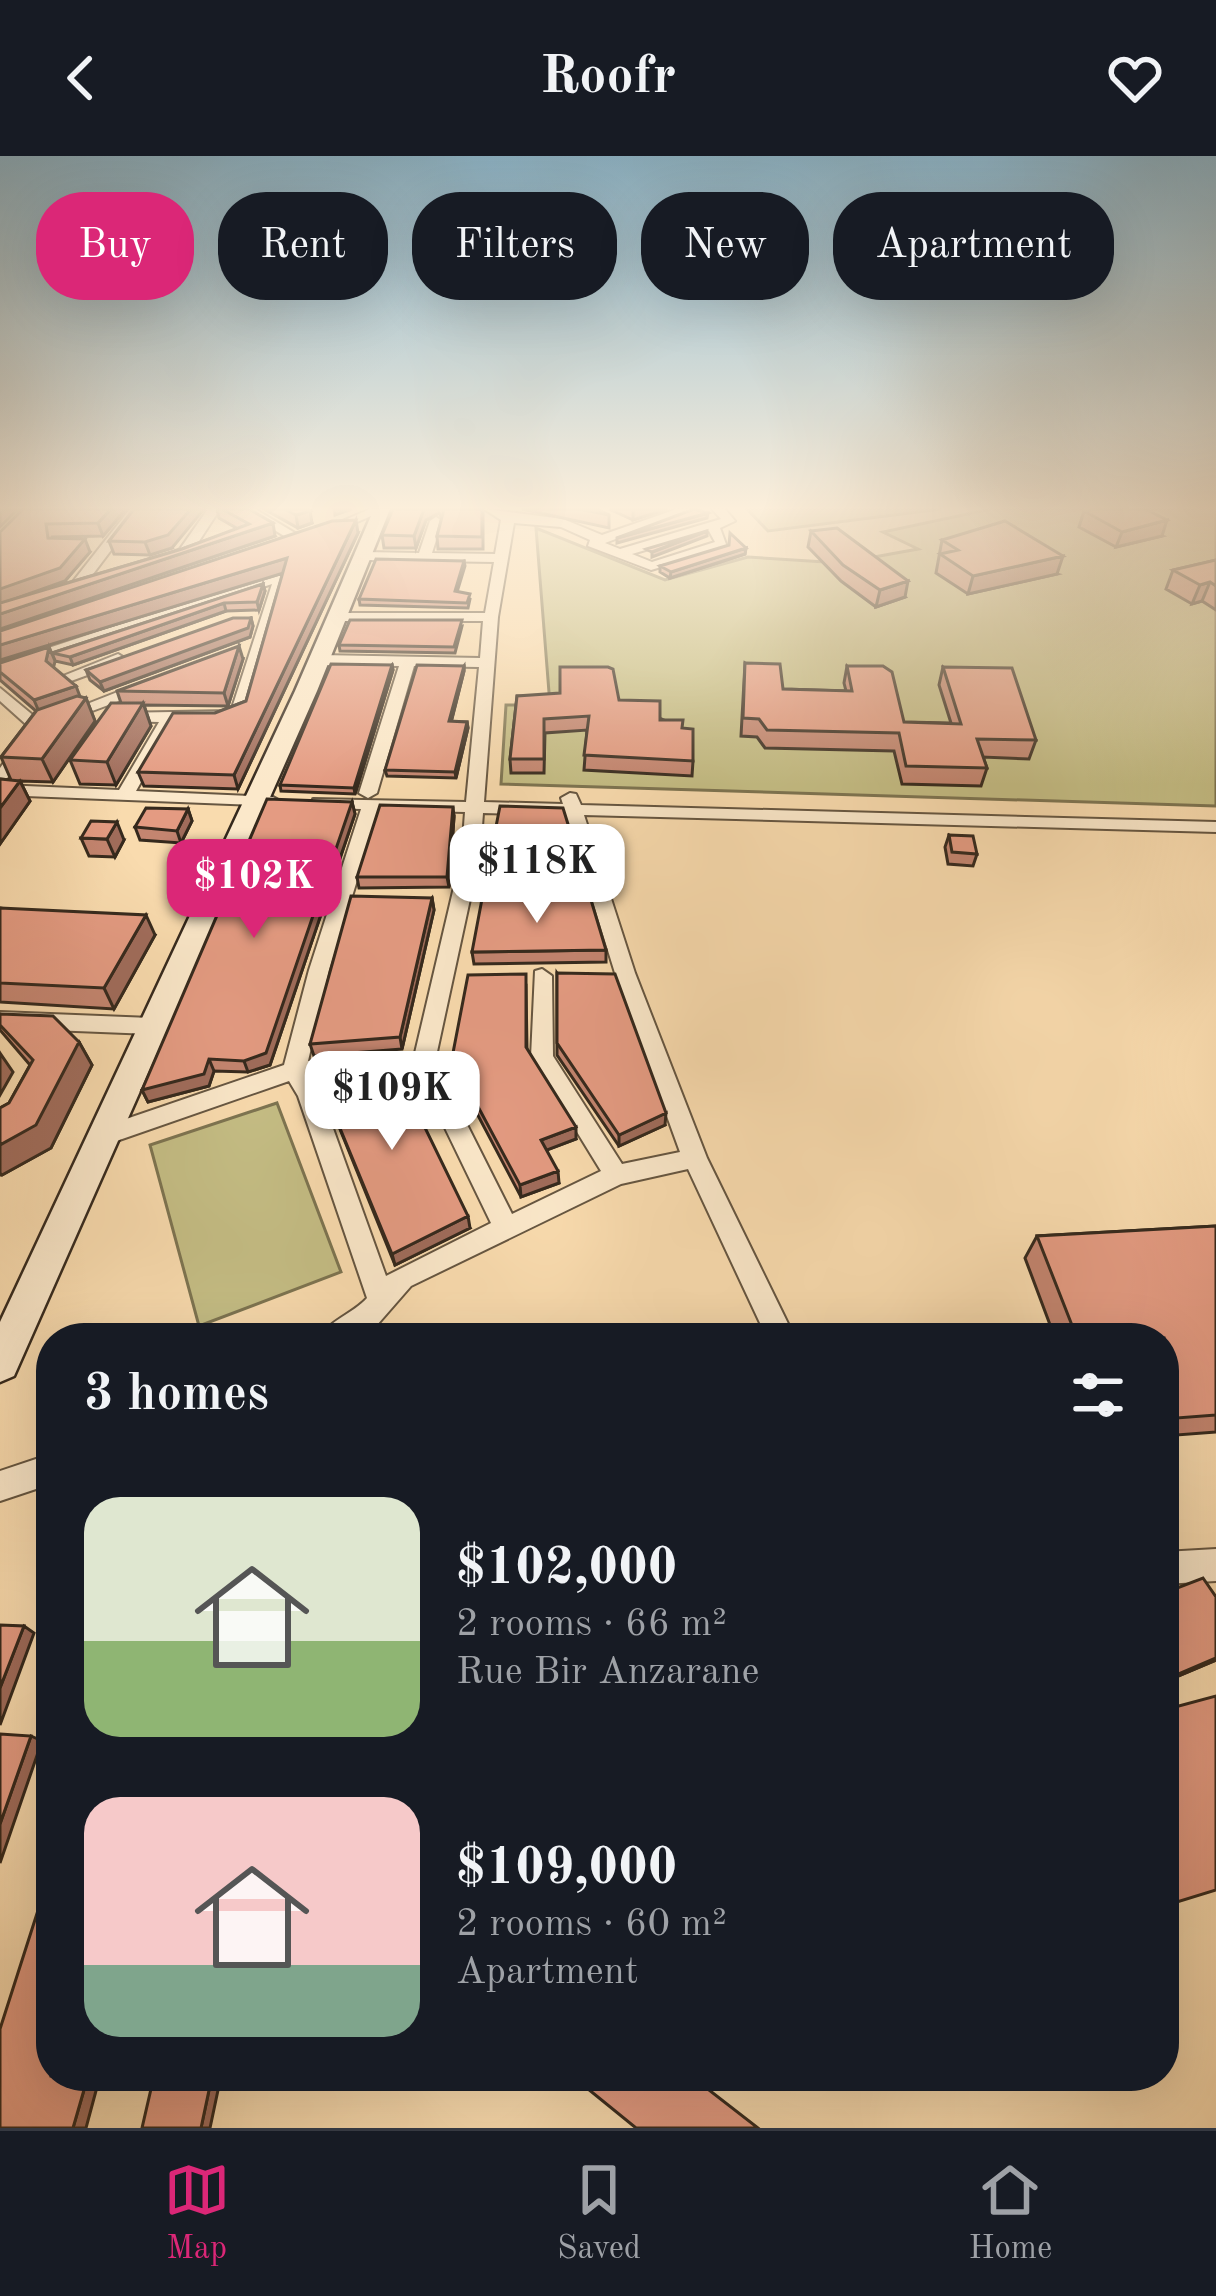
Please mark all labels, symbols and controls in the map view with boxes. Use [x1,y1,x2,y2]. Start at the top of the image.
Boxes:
icon: back [48,45,114,111]
icon: heart [1102,45,1168,111]
text: Roofr [540,51,676,105]
chip: Buy [36,192,194,300]
chip: Rent [218,192,388,300]
chip: Filters [412,192,617,300]
chip: New [641,192,809,300]
chip: Apartment [833,192,1114,300]
pin: $118K [453,824,621,926]
pin: $102K [170,839,338,941]
text: $118K [477,843,597,882]
text: $102K [194,858,314,897]
pin: $109K [308,1051,476,1153]
text: $109K [332,1070,452,1109]
icon: filters [1065,1362,1131,1428]
text: 3 homes [84,1370,269,1421]
text: $102,000 [456,1544,677,1595]
icon: home [180,1545,324,1689]
text: 2 rooms · 66 m² [456,1605,727,1644]
text: Rue Bir Anzarane [456,1653,760,1692]
text: $109,000 [456,1844,677,1895]
icon: home [180,1845,324,1989]
text: 2 rooms · 60 m² [456,1905,727,1944]
text: Apartment [456,1953,639,1992]
tab: Map [164,2157,230,2270]
tab: Saved [557,2157,641,2270]
tab: Home [969,2157,1052,2270]

